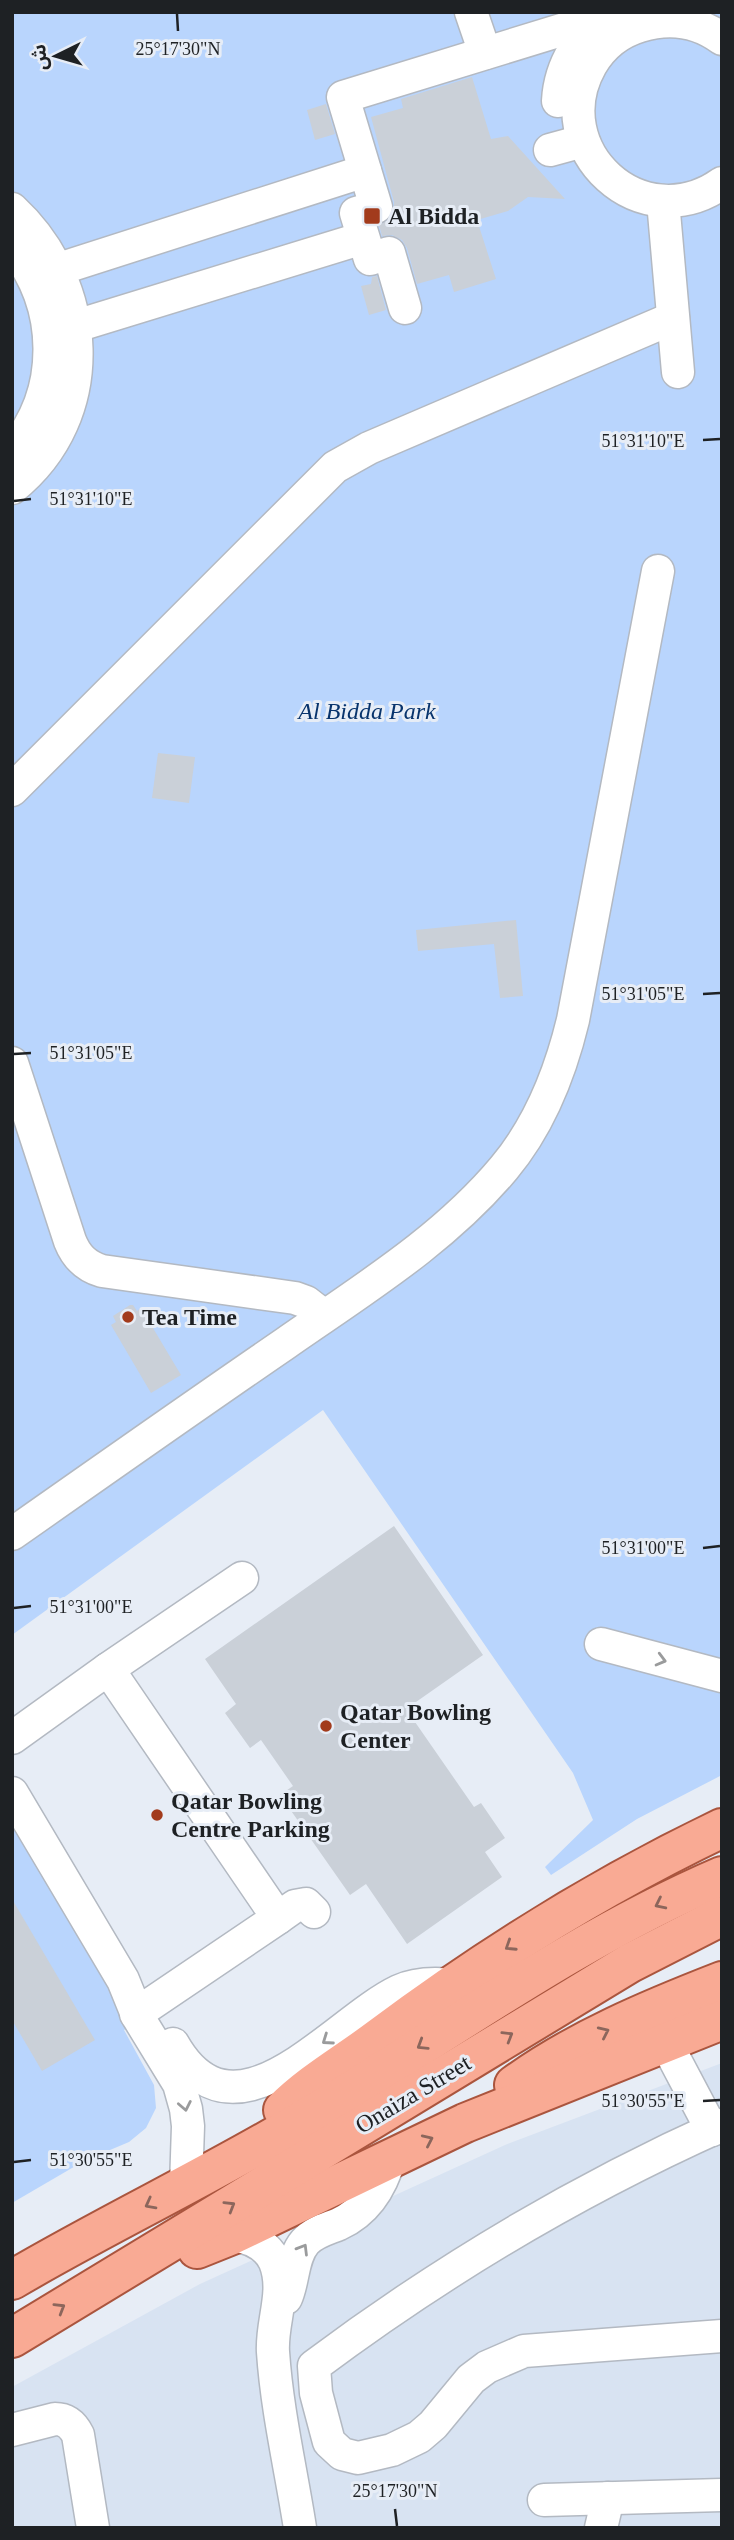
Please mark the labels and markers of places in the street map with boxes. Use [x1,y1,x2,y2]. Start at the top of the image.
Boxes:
place label: Al Bidda [388,203,479,229]
marker: Al Bidda [362,206,382,226]
place label: Tea Time [142,1304,237,1330]
marker: Tea Time [120,1309,136,1325]
place label: Qatar Bowling Center [340,1699,491,1753]
marker: Qatar Bowling Center [318,1718,334,1734]
place label: Qatar Bowling Centre Parking [171,1788,330,1842]
marker: Qatar Bowling Centre Parking [149,1807,165,1823]

